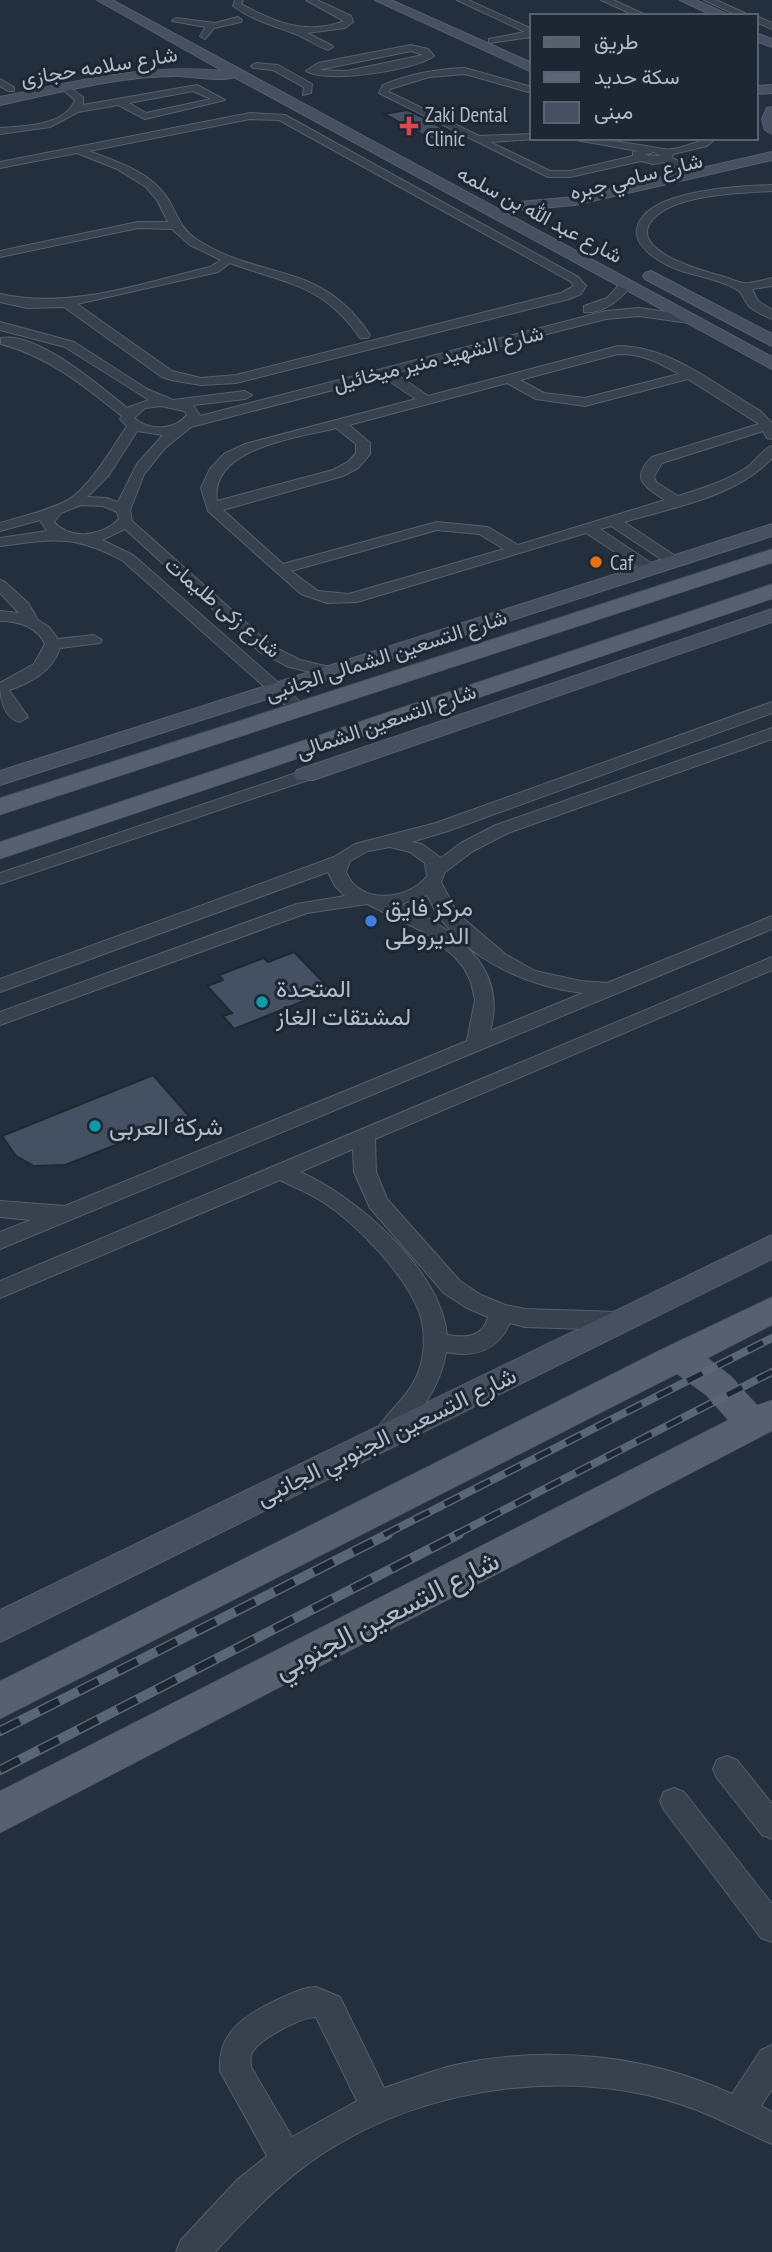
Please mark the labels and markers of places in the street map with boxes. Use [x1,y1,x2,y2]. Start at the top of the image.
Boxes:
place label: Zaki Dental Clinic [425,101,508,152]
marker: Zaki Dental Clinic [399,116,419,136]
place label: Caf [610,549,634,576]
marker: Caf [588,554,604,570]
place label: مركز فايق الديروطى [385,892,473,951]
marker: مركز فايق الديروطى [363,913,379,929]
place label: المتحدة لمشتقات الغاز [275,973,411,1032]
marker: المتحدة لمشتقات الغاز [254,994,270,1010]
place label: شركة العربى [109,1111,223,1142]
marker: شركة العربى [87,1118,103,1134]

